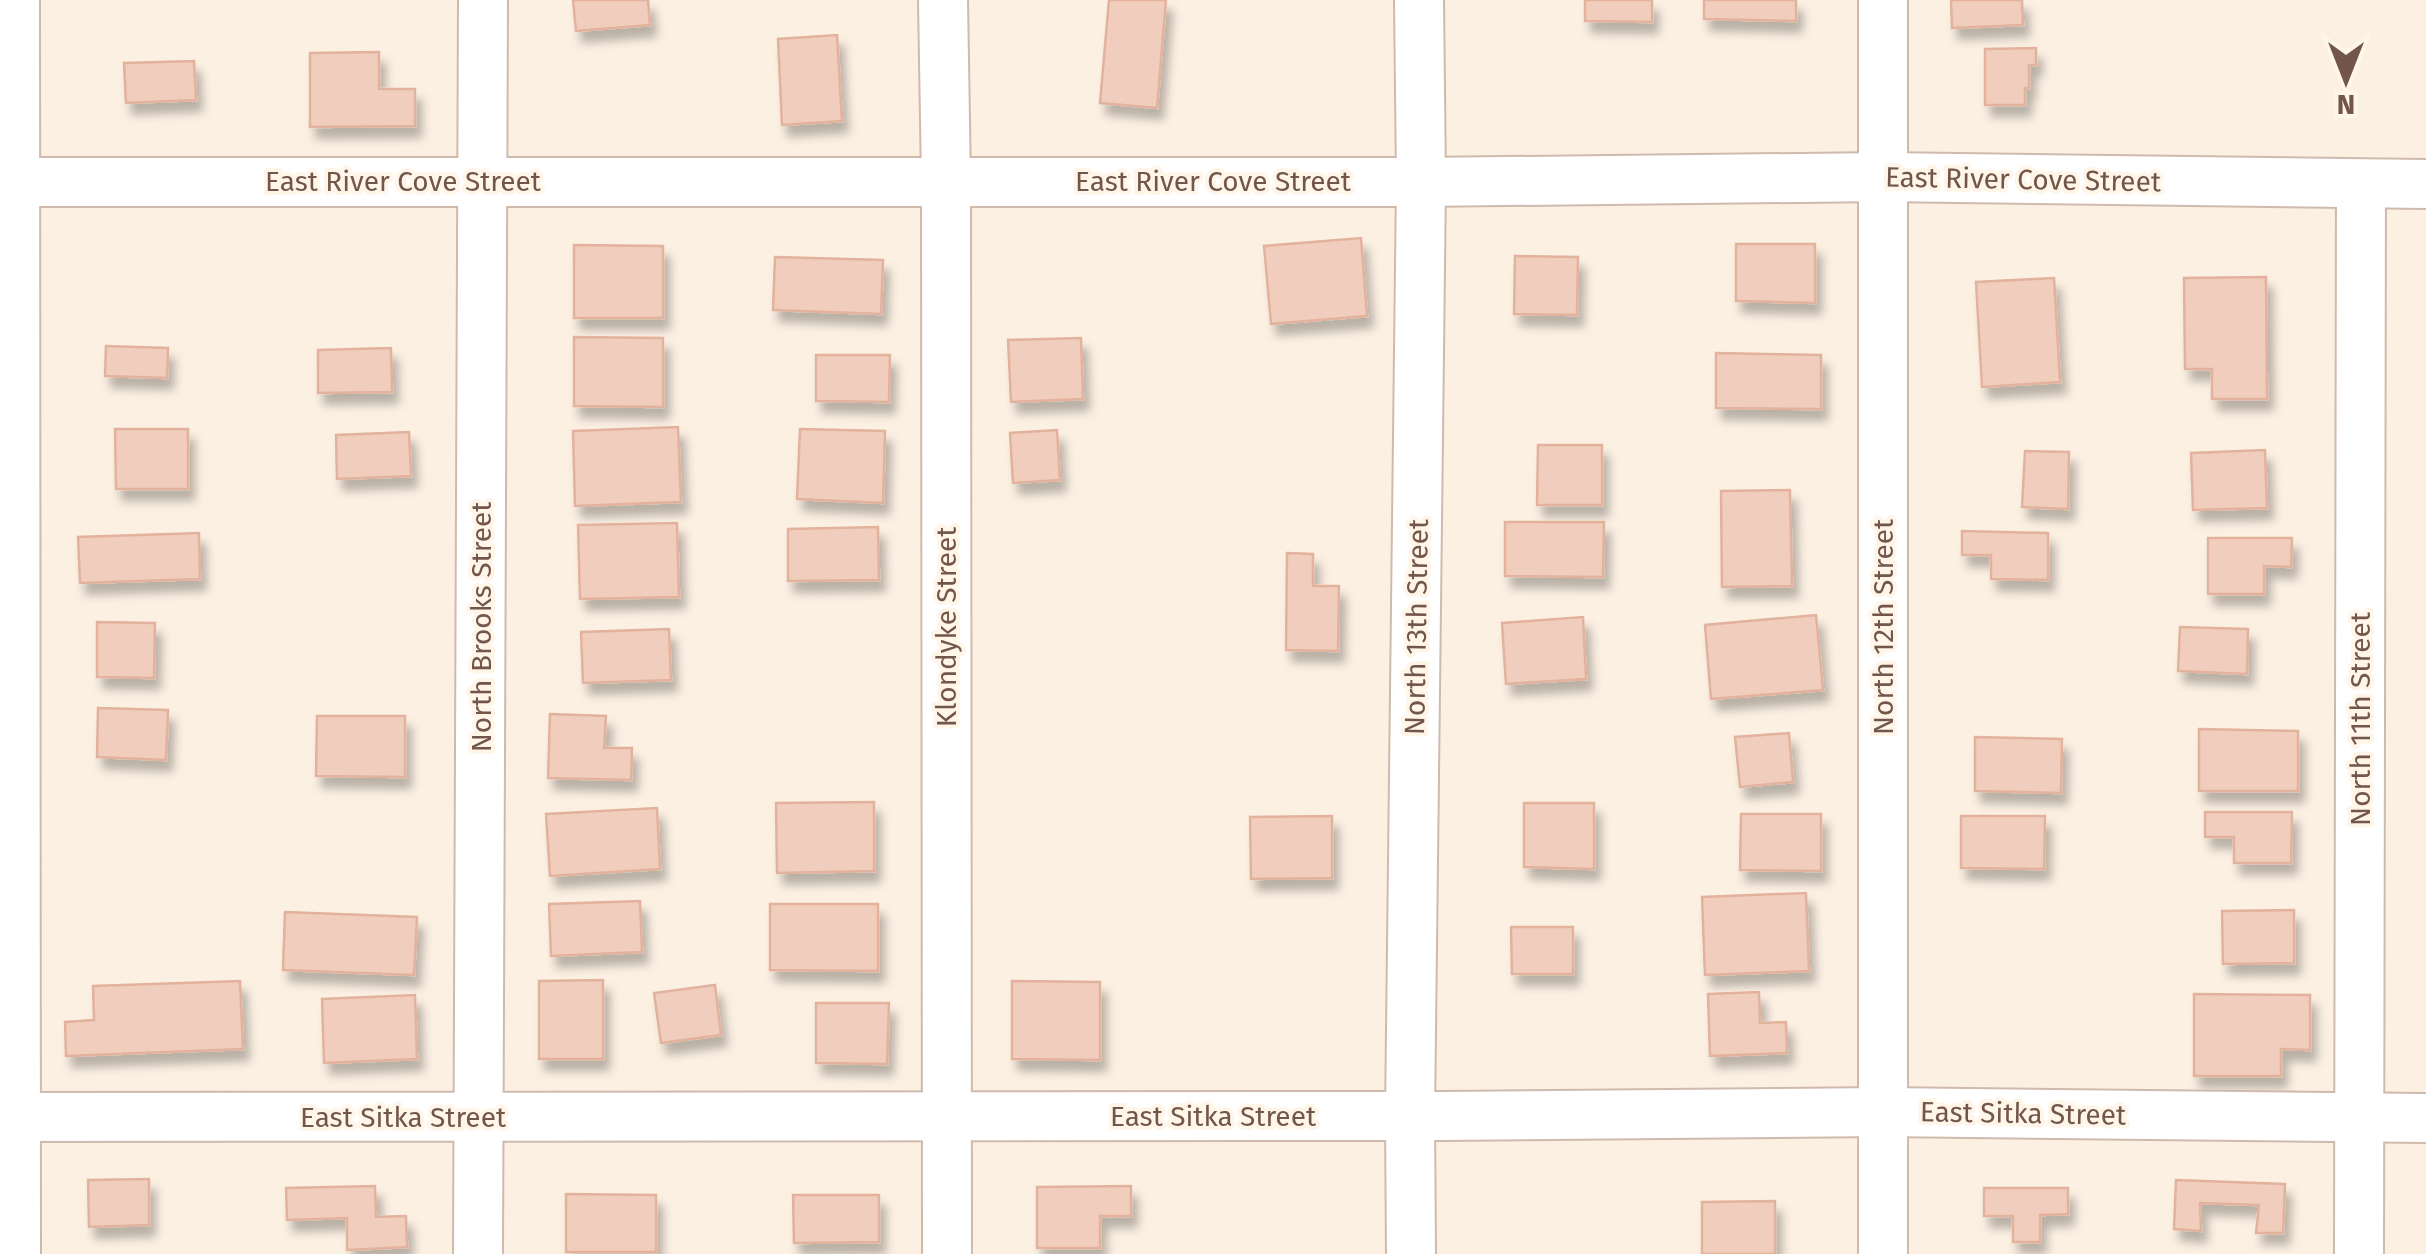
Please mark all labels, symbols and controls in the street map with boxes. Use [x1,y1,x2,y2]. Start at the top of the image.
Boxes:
north arrow [2296,30,2396,130]
text: N [2337,88,2355,121]
street label: East River Cove Street [1885,161,2162,198]
street label: East River Cove Street [265,165,542,198]
street label: East River Cove Street [1075,165,1352,198]
street label: North Brooks Street [465,501,498,752]
street label: North 13th Street [1398,518,1435,735]
street label: North 12th Street [1867,518,1900,735]
street label: Klondyke Street [930,526,963,727]
street label: North 11th Street [2344,611,2377,826]
street label: East Sitka Street [1920,1095,2127,1132]
street label: East Sitka Street [1110,1100,1317,1133]
street label: East Sitka Street [300,1101,507,1134]

